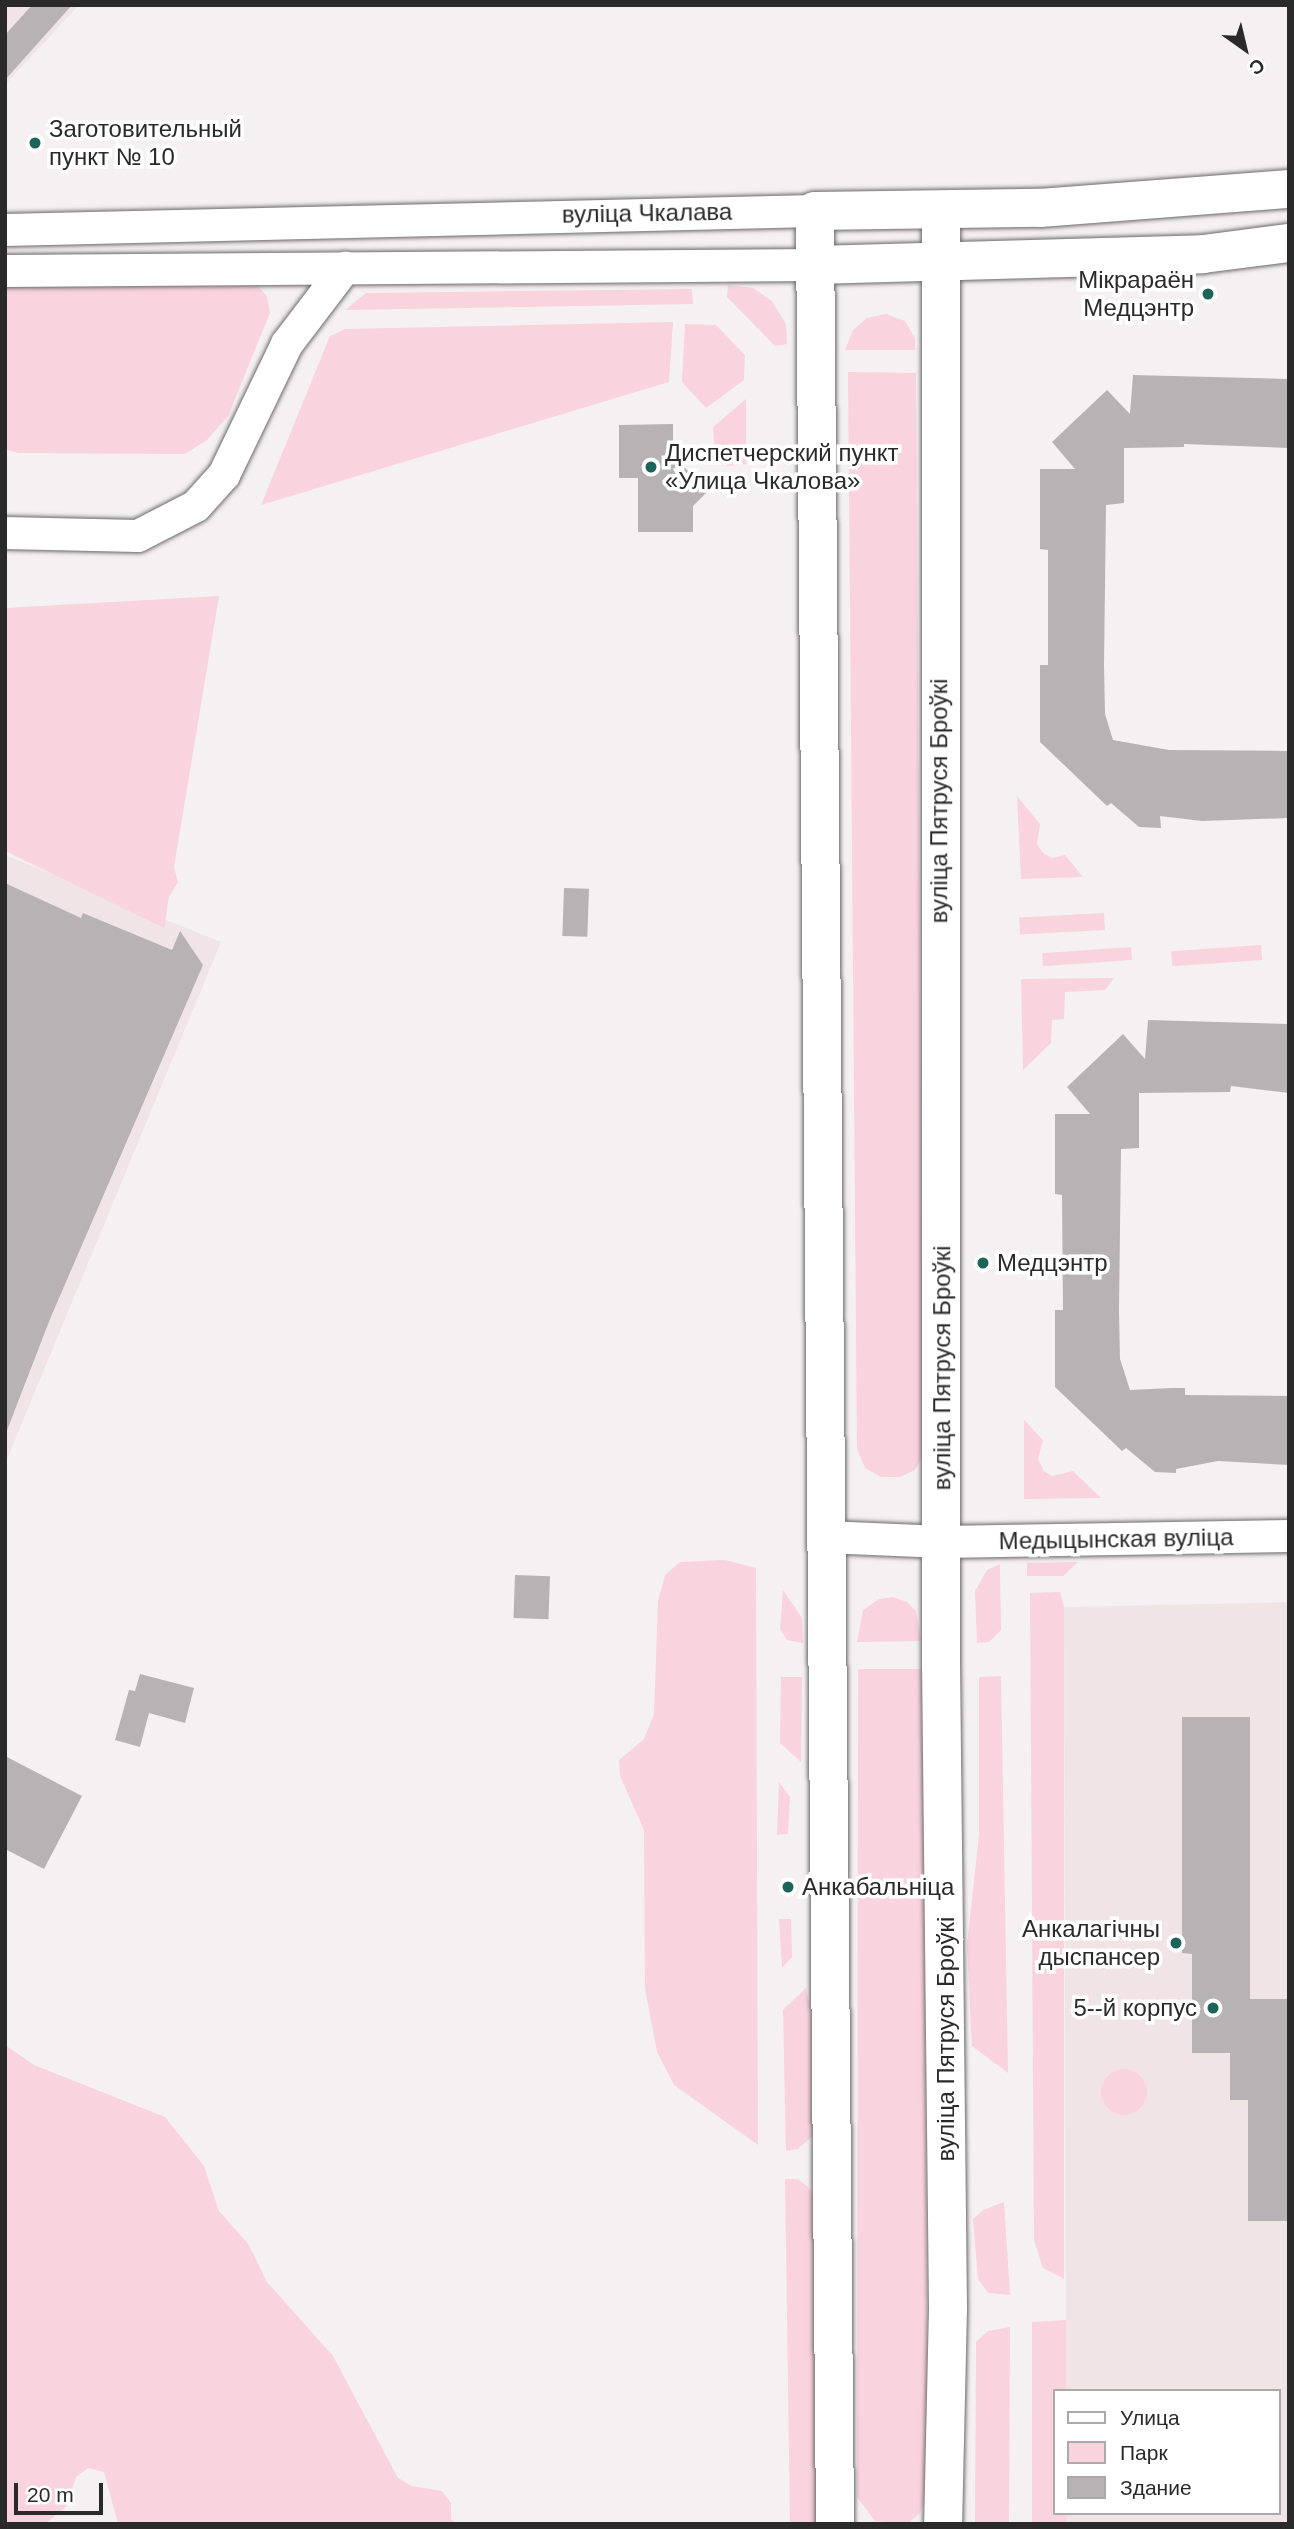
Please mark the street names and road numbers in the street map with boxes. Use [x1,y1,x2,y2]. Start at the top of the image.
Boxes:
street label: вуліца Чкалава [562,197,732,229]
street label: вуліца Пятруся Броўкі [925,679,953,923]
street label: вуліца Пятруся Броўкі [928,1246,956,1490]
street label: Медыцынская вуліца [998,1523,1234,1555]
street label: вуліца Пятруся Броўкі [932,1917,960,2161]

